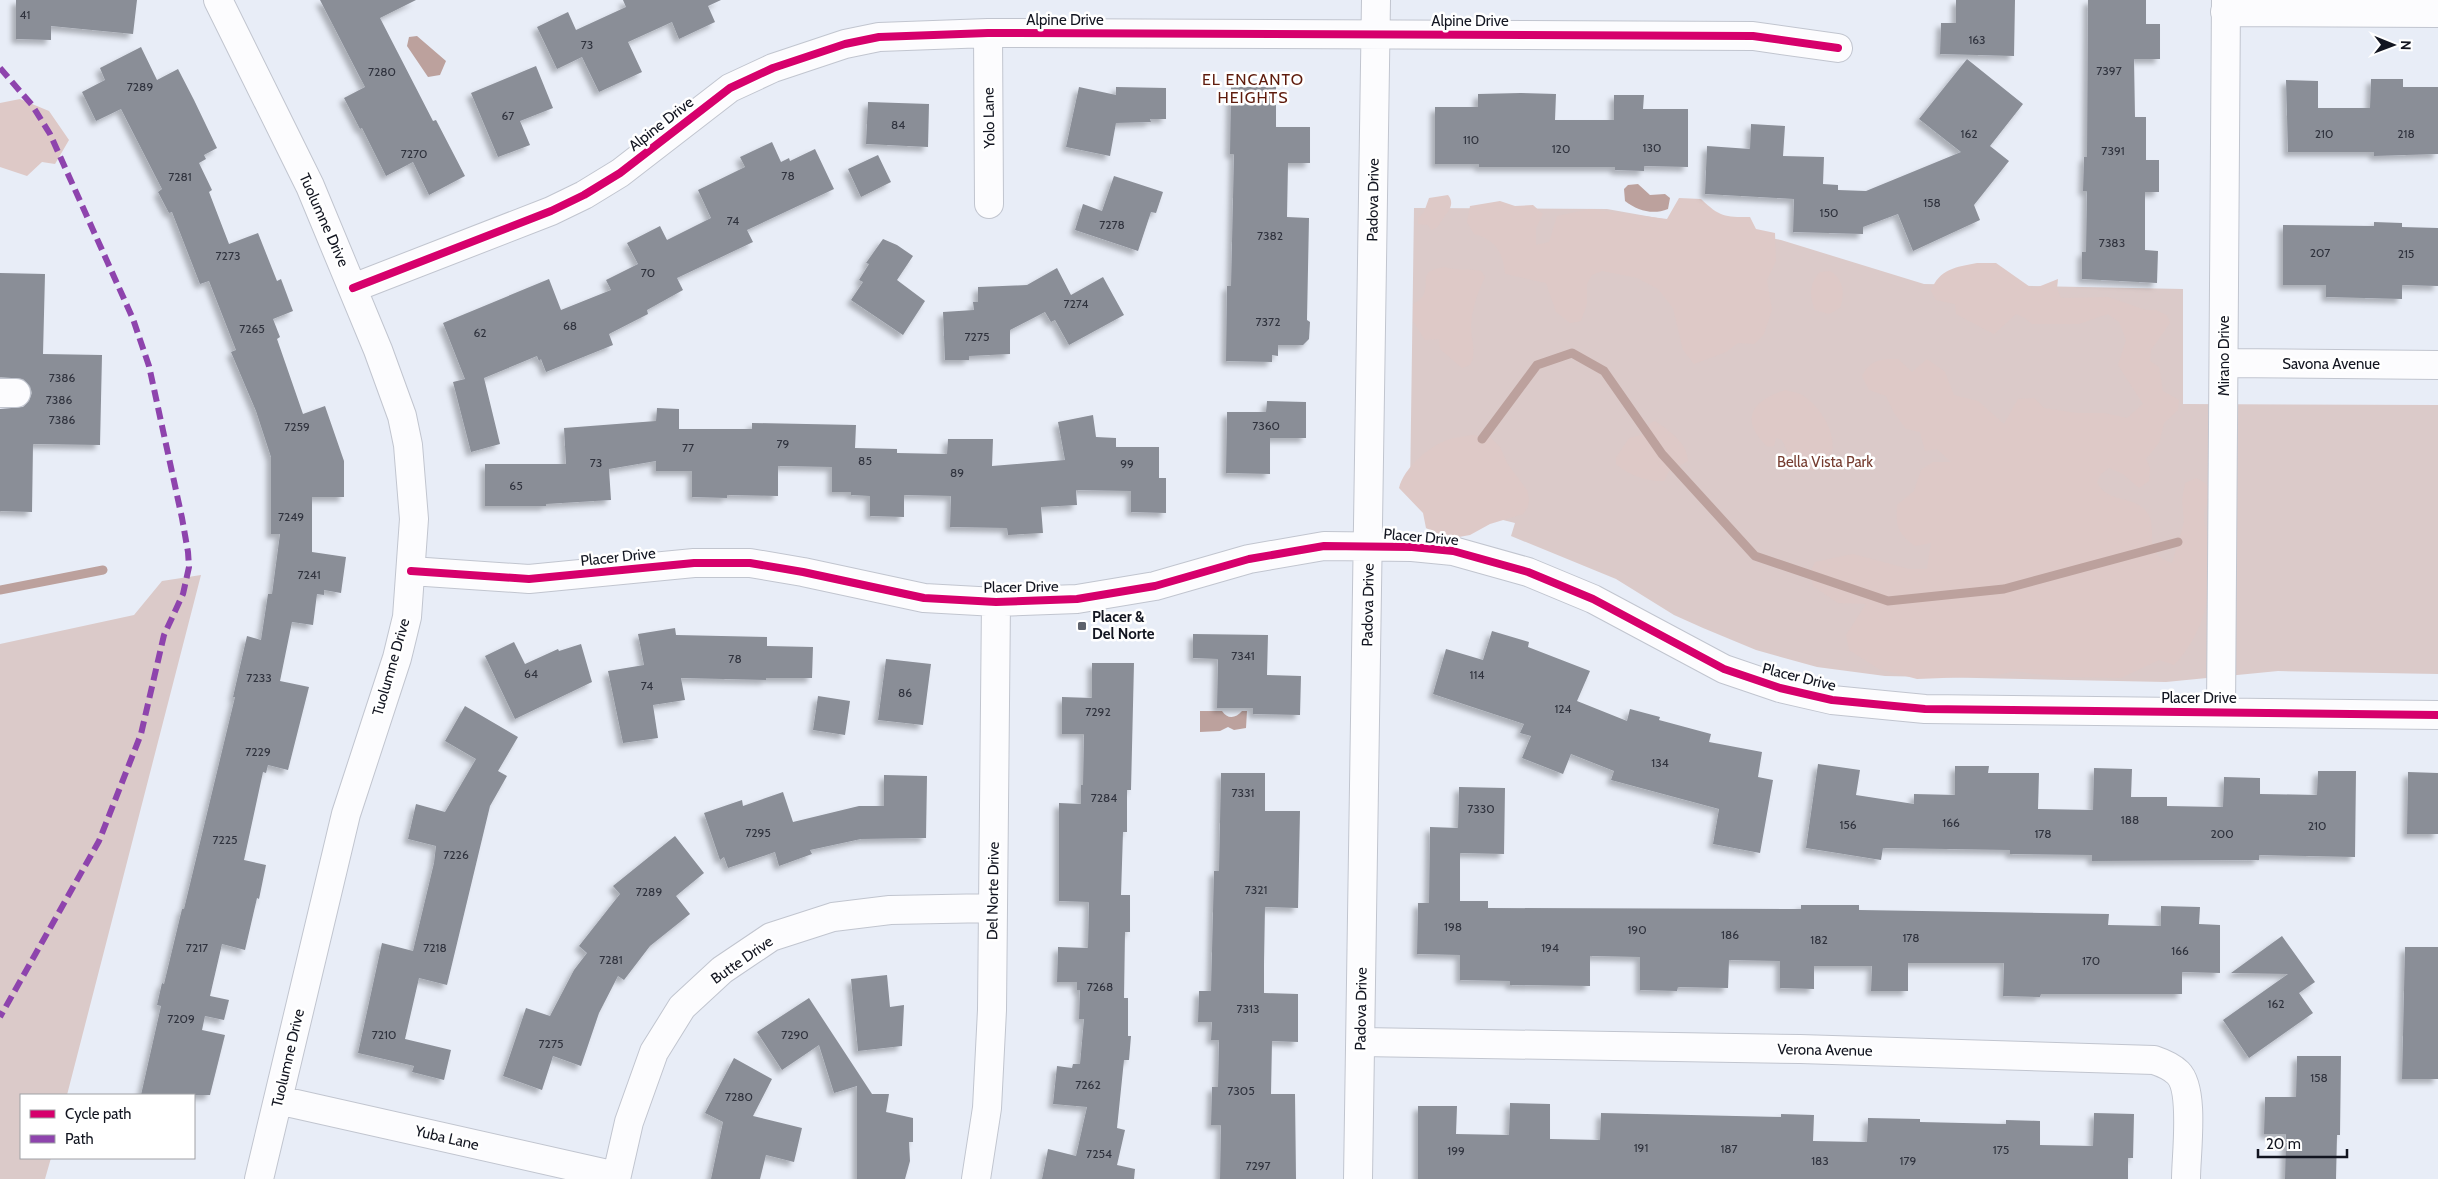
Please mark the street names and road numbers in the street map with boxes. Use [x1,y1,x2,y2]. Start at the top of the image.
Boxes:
street label: Alpine Drive [1026,11,1104,29]
street label: Alpine Drive [1431,12,1509,30]
street label: Yolo Lane [979,87,999,150]
street label: Alpine Drive [625,93,697,155]
street label: Padova Drive [1363,158,1383,242]
street label: Tuolumne Drive [295,170,353,270]
street label: Mirano Drive [2215,315,2233,396]
street label: Savona Avenue [2282,355,2380,373]
street label: Placer Drive [1383,525,1460,549]
street label: Placer Drive [580,544,657,570]
street label: Padova Drive [1358,563,1378,647]
street label: Placer Drive [983,577,1059,597]
street label: Tuolumne Drive [369,616,414,718]
street label: Placer Drive [1760,659,1838,695]
street label: Placer Drive [2161,689,2237,707]
street label: Del Norte Drive [983,841,1003,940]
street label: Butte Drive [708,932,777,988]
street label: Padova Drive [1351,967,1371,1051]
street label: Tuolumne Drive [268,1007,308,1109]
street label: Verona Avenue [1777,1040,1873,1060]
street label: Yuba Lane [412,1122,481,1154]

